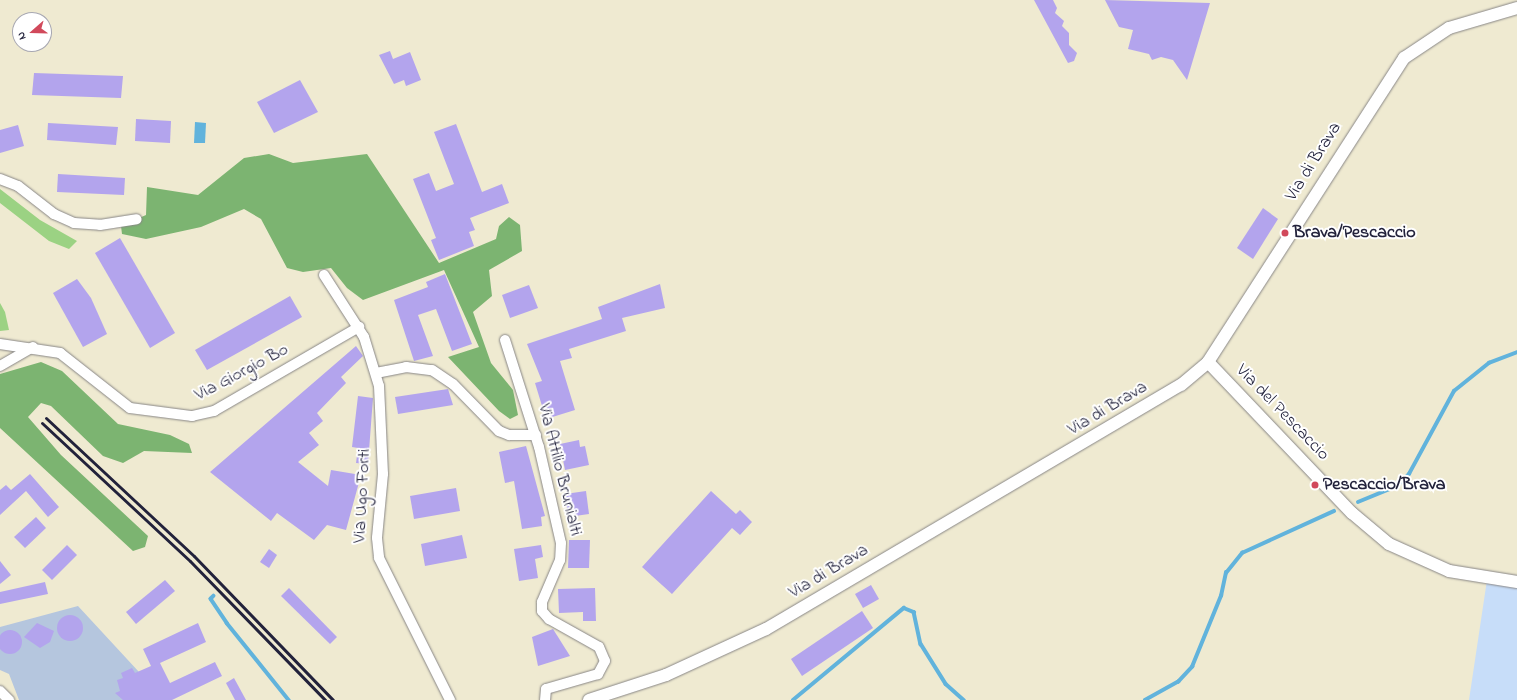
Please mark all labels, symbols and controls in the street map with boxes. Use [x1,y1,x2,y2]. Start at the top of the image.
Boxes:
north arrow [12,12,52,52]
text: N [13,30,30,42]
street label: Via di Brava [1281,119,1347,205]
place label: Brava/Pescaccio [1293,222,1416,244]
marker: Brava/Pescaccio [1280,228,1290,238]
street label: Via Giorgio Bo [191,339,293,407]
street label: Via del Pescaccio [1231,360,1333,466]
street label: Via di Brava [1064,377,1152,441]
street label: Via Attilio Brunialti [532,402,586,538]
street label: Via Ugo Forti [350,448,376,544]
place label: Pescaccio/Brava [1323,474,1446,496]
marker: Pescaccio/Brava [1310,480,1320,490]
street label: Via di Brava [785,540,873,604]

